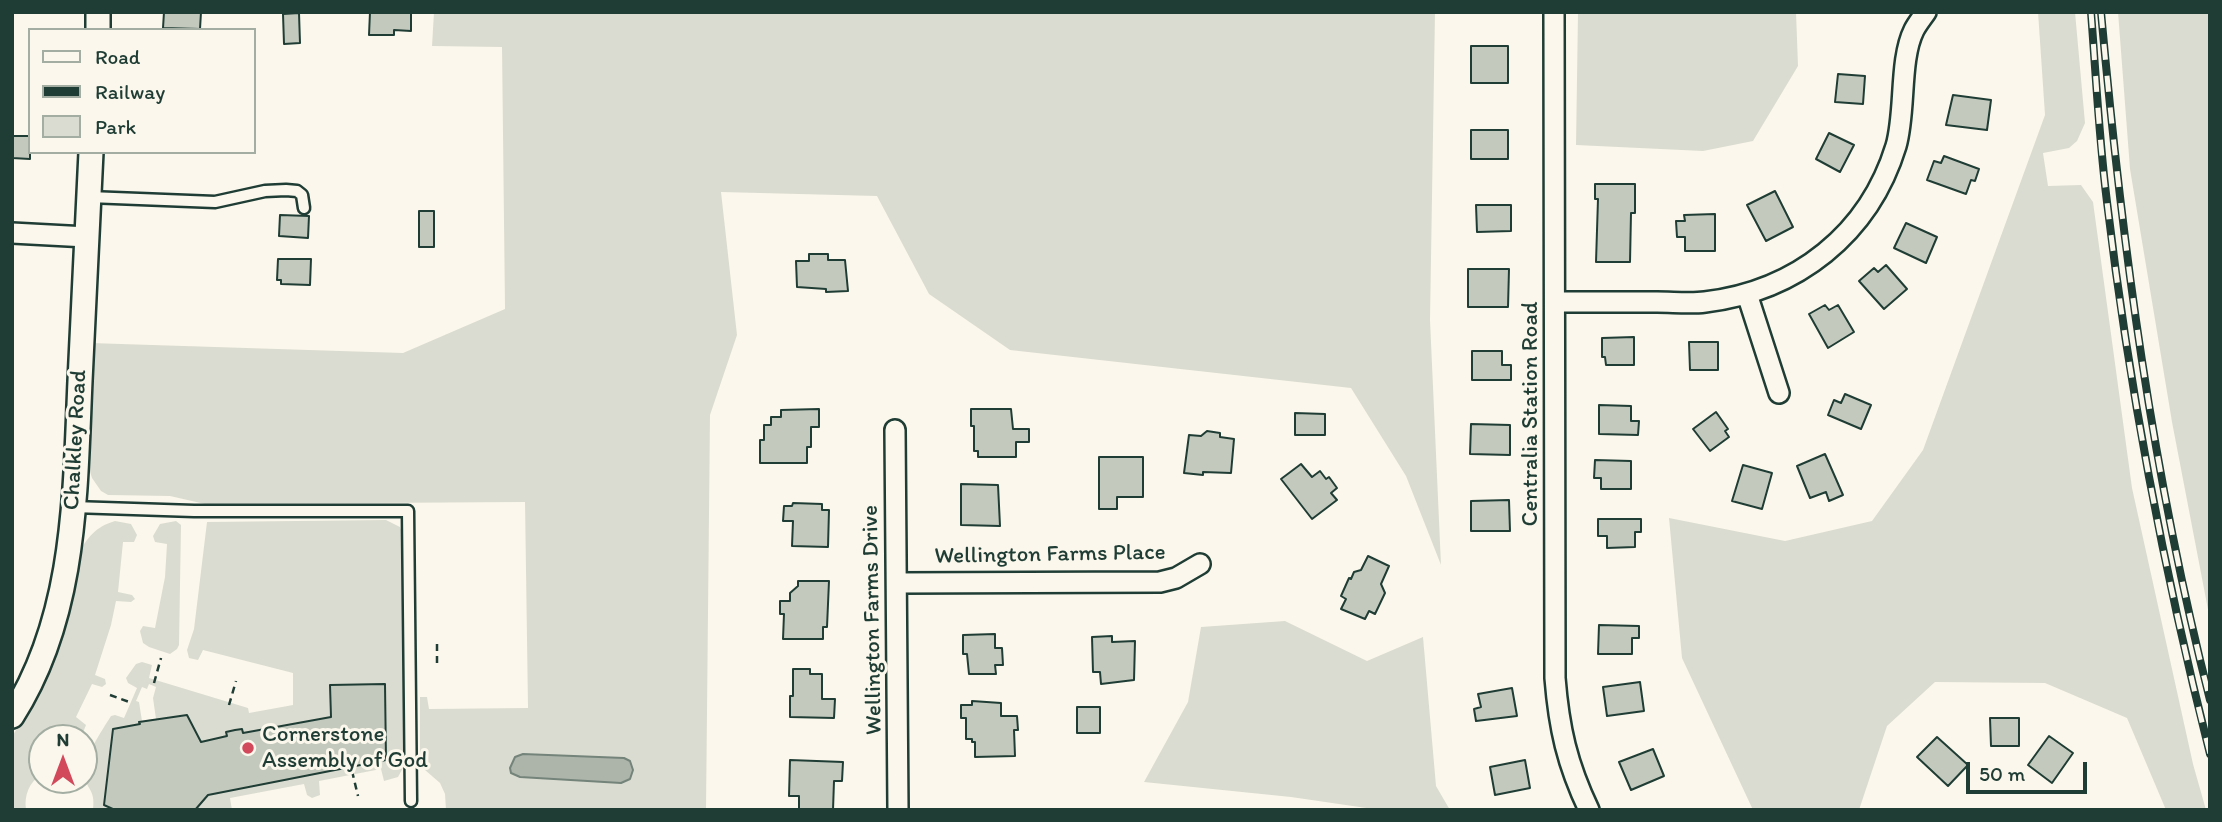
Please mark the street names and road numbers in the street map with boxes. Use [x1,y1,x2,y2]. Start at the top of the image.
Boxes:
street label: Centralia Station Road [1517,302,1545,526]
street label: Chalkley Road [59,369,93,511]
street label: Wellington Farms Drive [857,505,889,735]
street label: Wellington Farms Place [934,539,1166,571]

